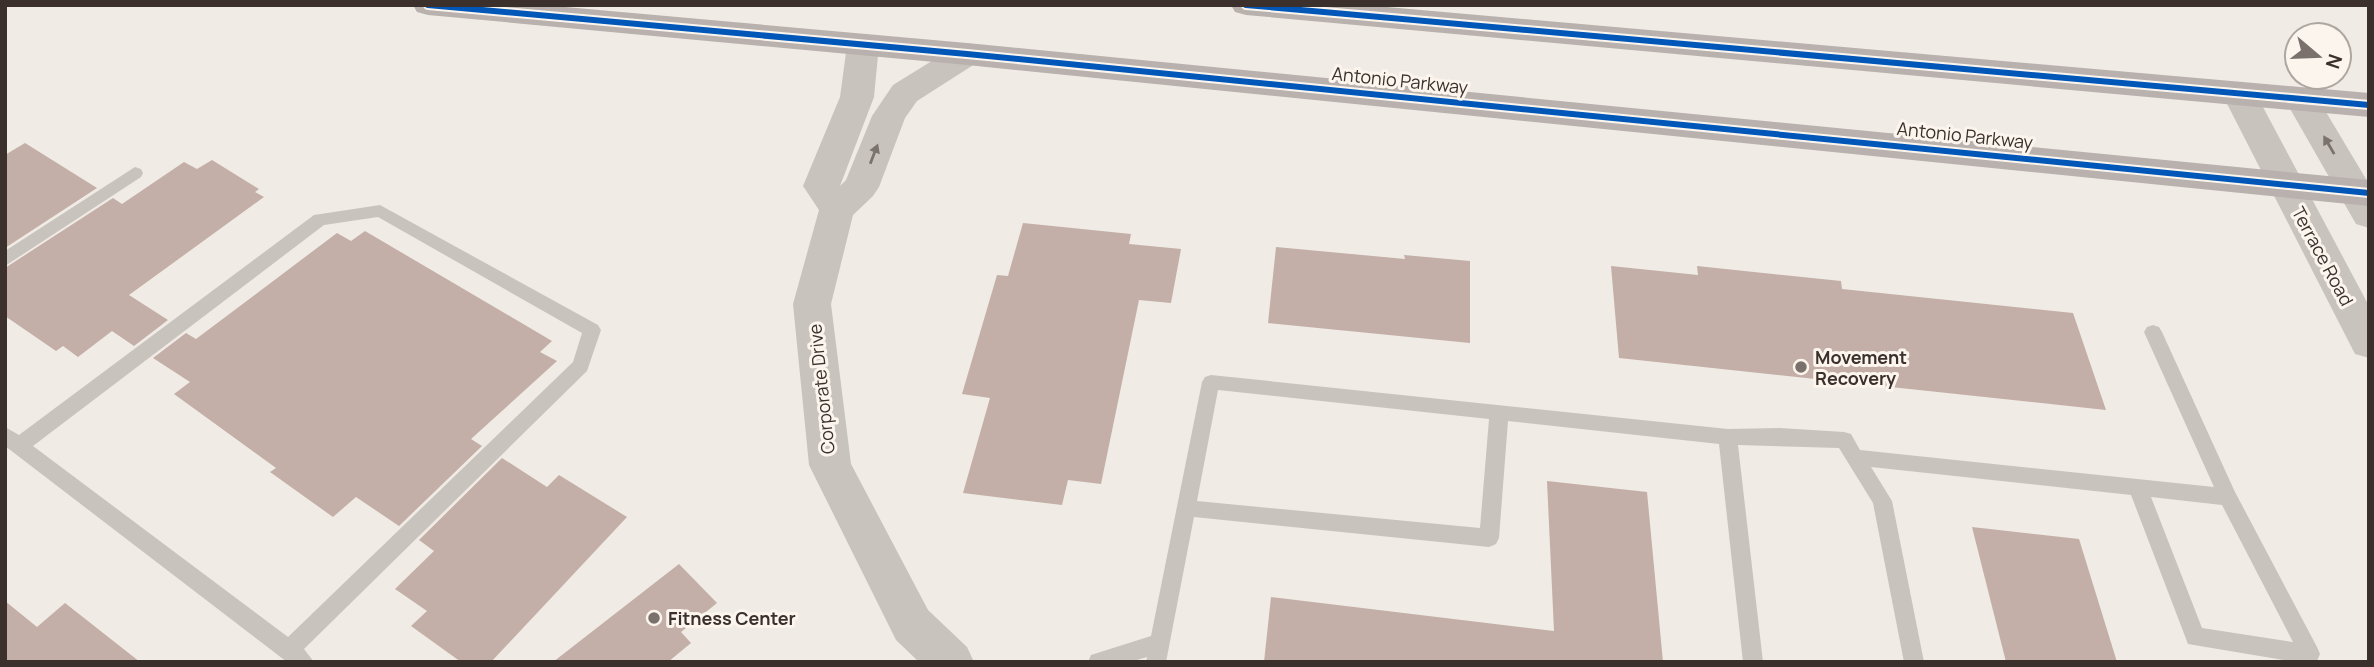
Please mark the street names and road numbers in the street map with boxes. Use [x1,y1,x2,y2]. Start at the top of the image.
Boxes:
street label: Antonio Parkway [1331,61,1470,99]
street label: Antonio Parkway [1896,116,2035,154]
street label: Terrace Road [2287,202,2359,310]
street label: Corporate Drive [802,323,840,455]

